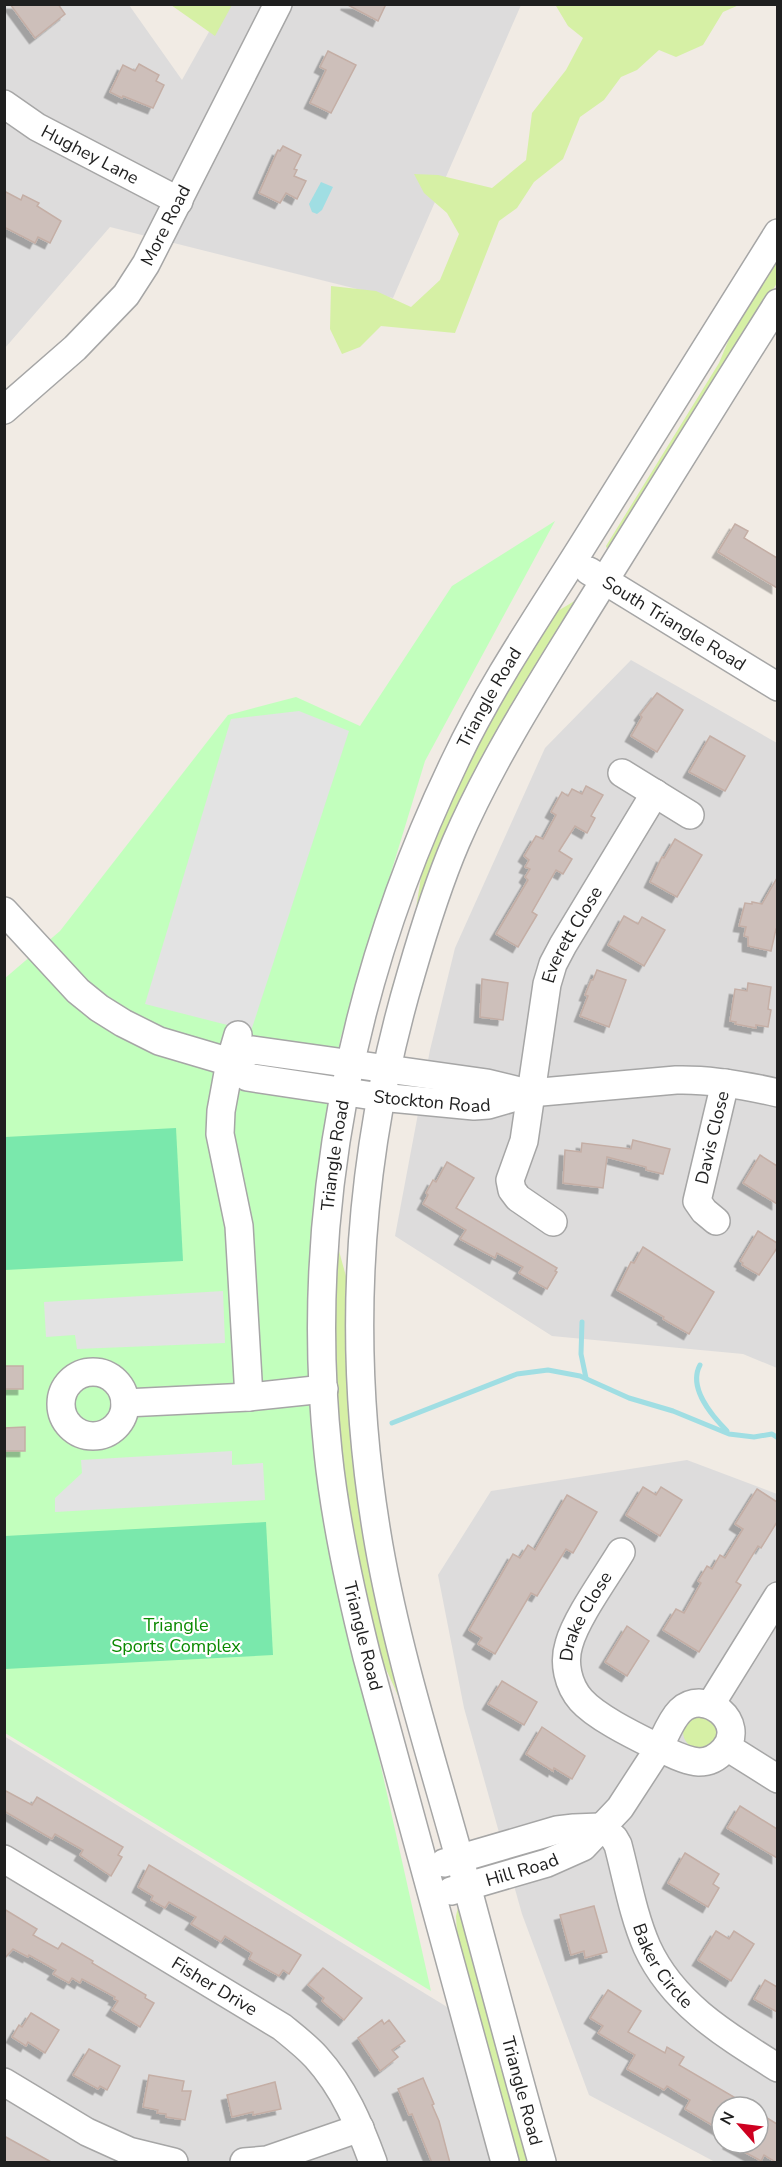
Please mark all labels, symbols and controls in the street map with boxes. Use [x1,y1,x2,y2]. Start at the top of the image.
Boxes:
street label: Hughey Lane [37,119,143,190]
street label: More Road [135,181,196,270]
street label: South Triangle Road [598,570,750,676]
street label: Triangle Road [451,643,527,752]
street label: Everett Close [536,882,608,986]
street label: Stockton Road [372,1084,491,1118]
street label: Davis Close [689,1088,735,1187]
street label: Triangle Road [315,1098,355,1212]
street label: Drake Close [554,1567,618,1662]
street label: Triangle Road [338,1579,388,1693]
park label: Triangle Sports Complex [111,1613,241,1658]
street label: Hill Road [483,1847,562,1892]
street label: Baker Circle [627,1920,698,2014]
street label: Fisher Drive [167,1951,262,2021]
street label: Triangle Road [496,2034,548,2148]
north arrow [710,2095,770,2155]
text: N [715,2108,740,2129]

